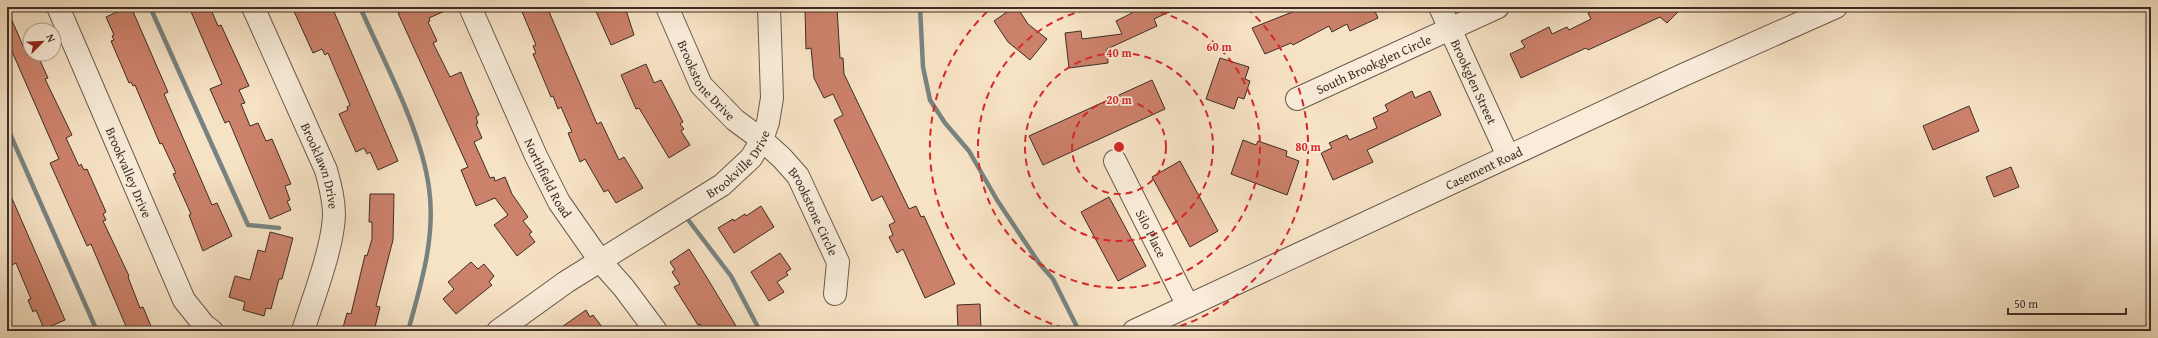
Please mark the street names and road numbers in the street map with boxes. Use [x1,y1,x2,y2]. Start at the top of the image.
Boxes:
street label: South Brookglen Circle [1313,30,1434,99]
street label: Brookglen Street [1446,36,1501,128]
street label: Brookstone Drive [673,37,740,125]
street label: Brooklawn Drive [296,120,343,210]
street label: Brookvalley Drive [101,124,156,221]
street label: Brookville Drive [702,128,775,203]
street label: Northfield Road [519,135,576,222]
street label: Casement Road [1442,142,1526,195]
street label: Brookstone Circle [784,163,843,259]
street label: Silo Place [1131,206,1171,261]

